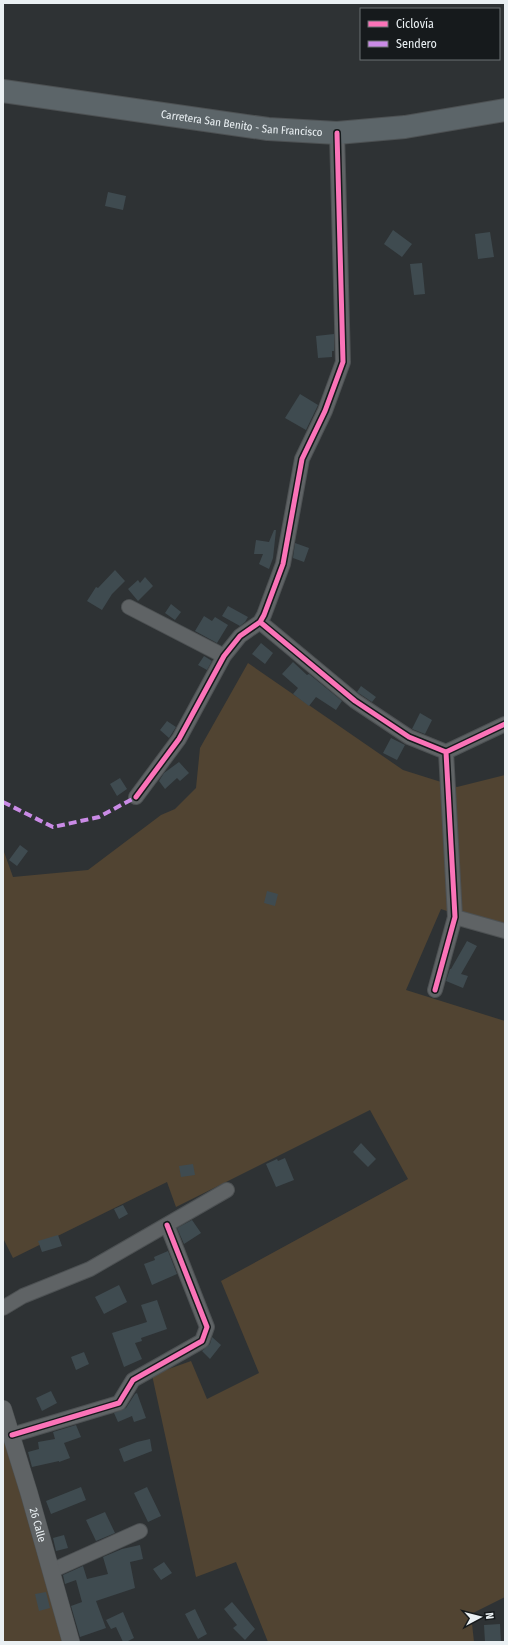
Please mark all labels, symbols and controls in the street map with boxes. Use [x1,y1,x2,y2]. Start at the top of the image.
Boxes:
legend [360,8,500,60]
text: Ciclovía [396,17,434,31]
text: Sendero [396,37,437,51]
street label: Carretera San Benito - San Francisco [160,107,323,139]
street label: 26 Calle [27,1506,49,1543]
north arrow [460,1597,500,1637]
text: N [483,1612,496,1620]

